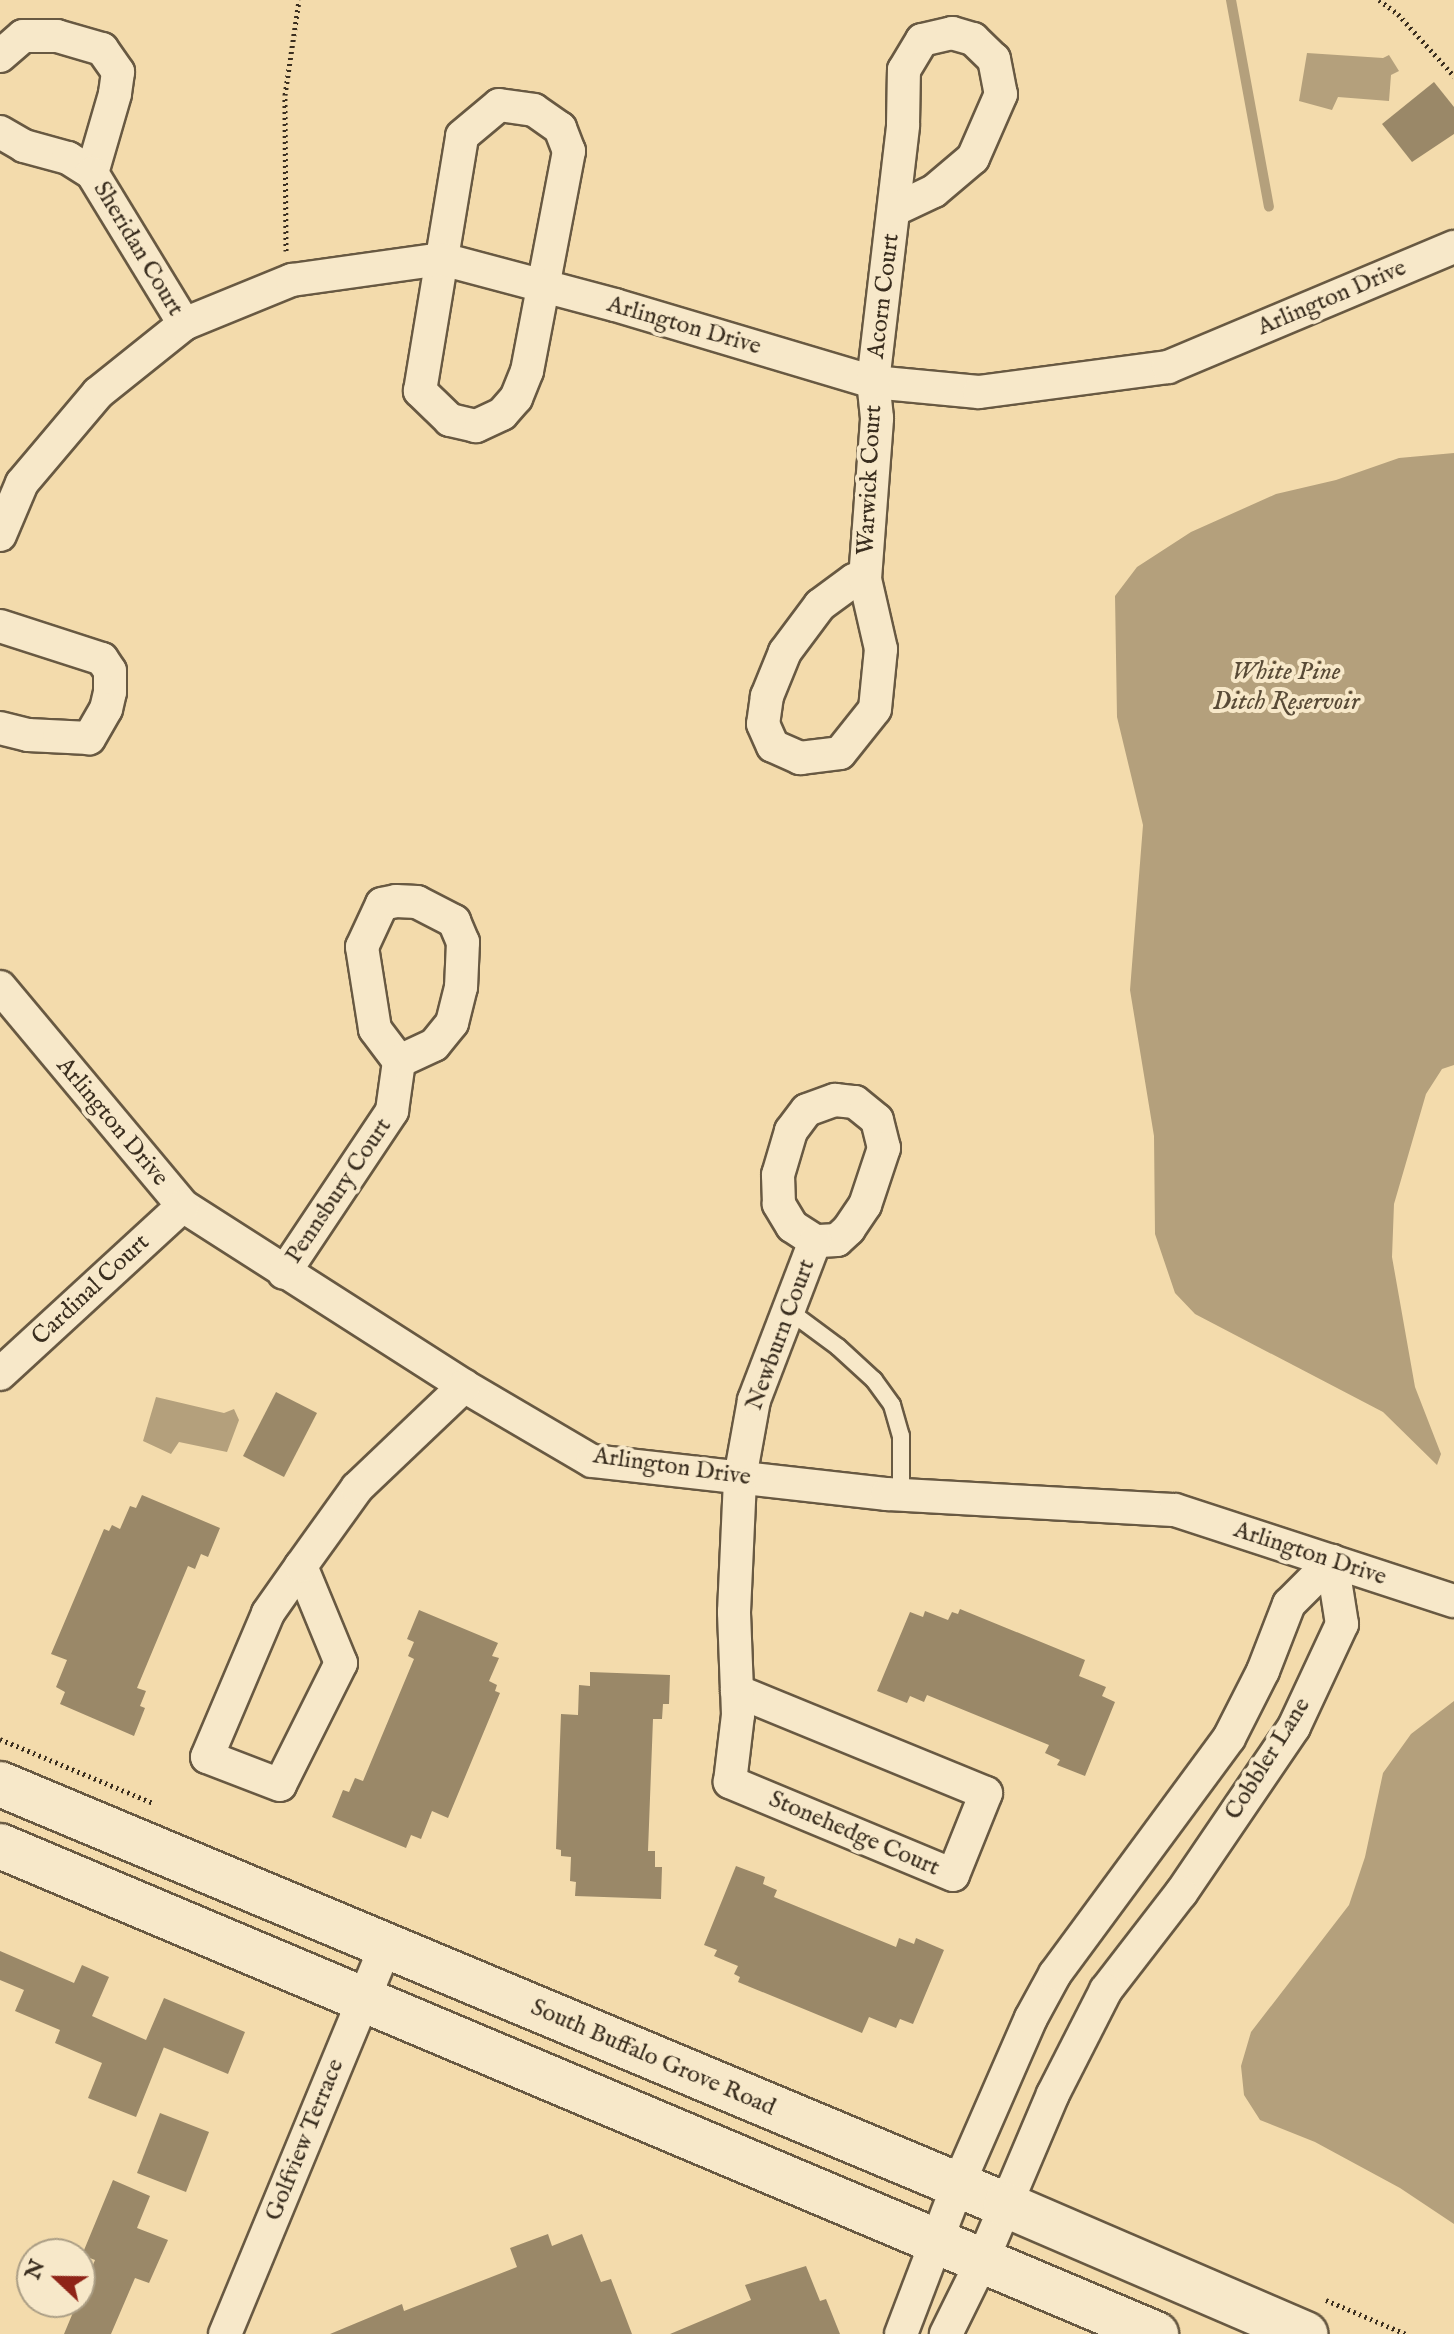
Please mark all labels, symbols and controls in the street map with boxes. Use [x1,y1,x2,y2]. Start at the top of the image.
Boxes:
street label: Sheridan Court [87,177,189,321]
street label: Acorn Court [862,232,906,360]
street label: Arlington Drive [1253,254,1411,342]
street label: Arlington Drive [604,290,764,362]
street label: Warwick Court [852,404,888,556]
water label: White Pine Ditch Reservoir [1212,656,1360,718]
street label: Arlington Drive [50,1052,174,1192]
street label: Pennsbury Court [280,1113,398,1269]
street label: Cardinal Court [26,1228,156,1352]
street label: Newburn Court [740,1256,822,1414]
street label: Arlington Drive [591,1442,753,1492]
street label: Arlington Drive [1230,1516,1390,1592]
street label: Cobbler Lane [1219,1693,1317,1825]
street label: Stonehedge Court [764,1785,944,1883]
street label: South Buffalo Grove Road [526,1993,780,2123]
street label: Golfview Terrace [259,2055,351,2225]
north arrow [16,2238,96,2318]
text: N [19,2256,52,2284]

